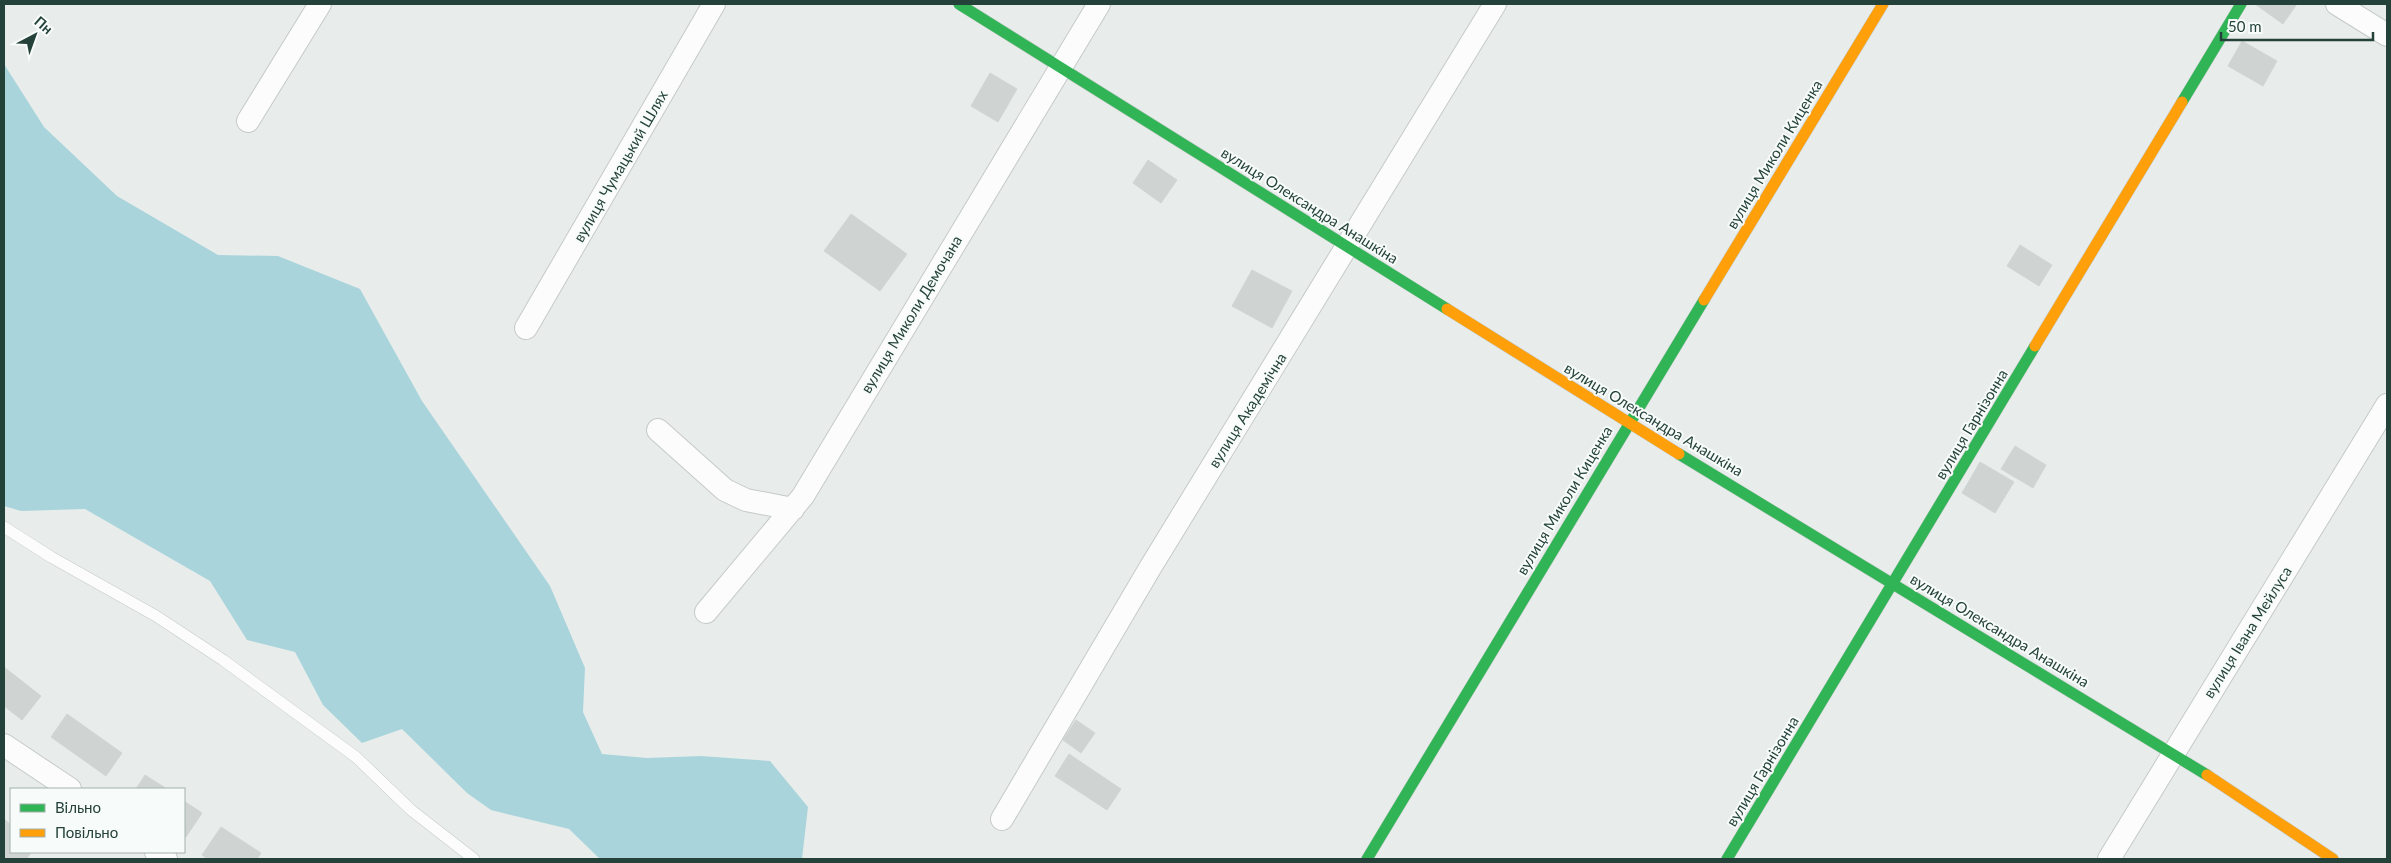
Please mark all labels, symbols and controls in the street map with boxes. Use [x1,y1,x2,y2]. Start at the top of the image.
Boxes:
north arrow [10,10,60,60]
scale bar [2221,10,2374,42]
text: Пн [31,12,56,37]
text: 50 m [2228,17,2262,35]
street label: вулиця Миколи Киценка [1722,76,1826,232]
street label: вулиця Чумацький Шлях [569,86,671,245]
street label: вулиця Олександра Анашкіна [1218,143,1402,267]
street label: вулиця Миколи Демочана [857,232,965,396]
street label: вулиця Академічна [1204,349,1290,471]
street label: вулиця Олександра Анашкіна [1561,358,1747,480]
street label: вулиця Гарнізонна [1931,366,2011,482]
street label: вулиця Миколи Киценка [1512,422,1616,578]
street label: вулиця Івана Мейлуса [2199,563,2295,701]
street label: вулиця Олександра Анашкіна [1907,569,2093,691]
street label: вулиця Гарнізонна [1722,713,1802,829]
legend [10,788,185,853]
text: Вільно [55,798,101,816]
text: Повільно [55,823,118,841]

